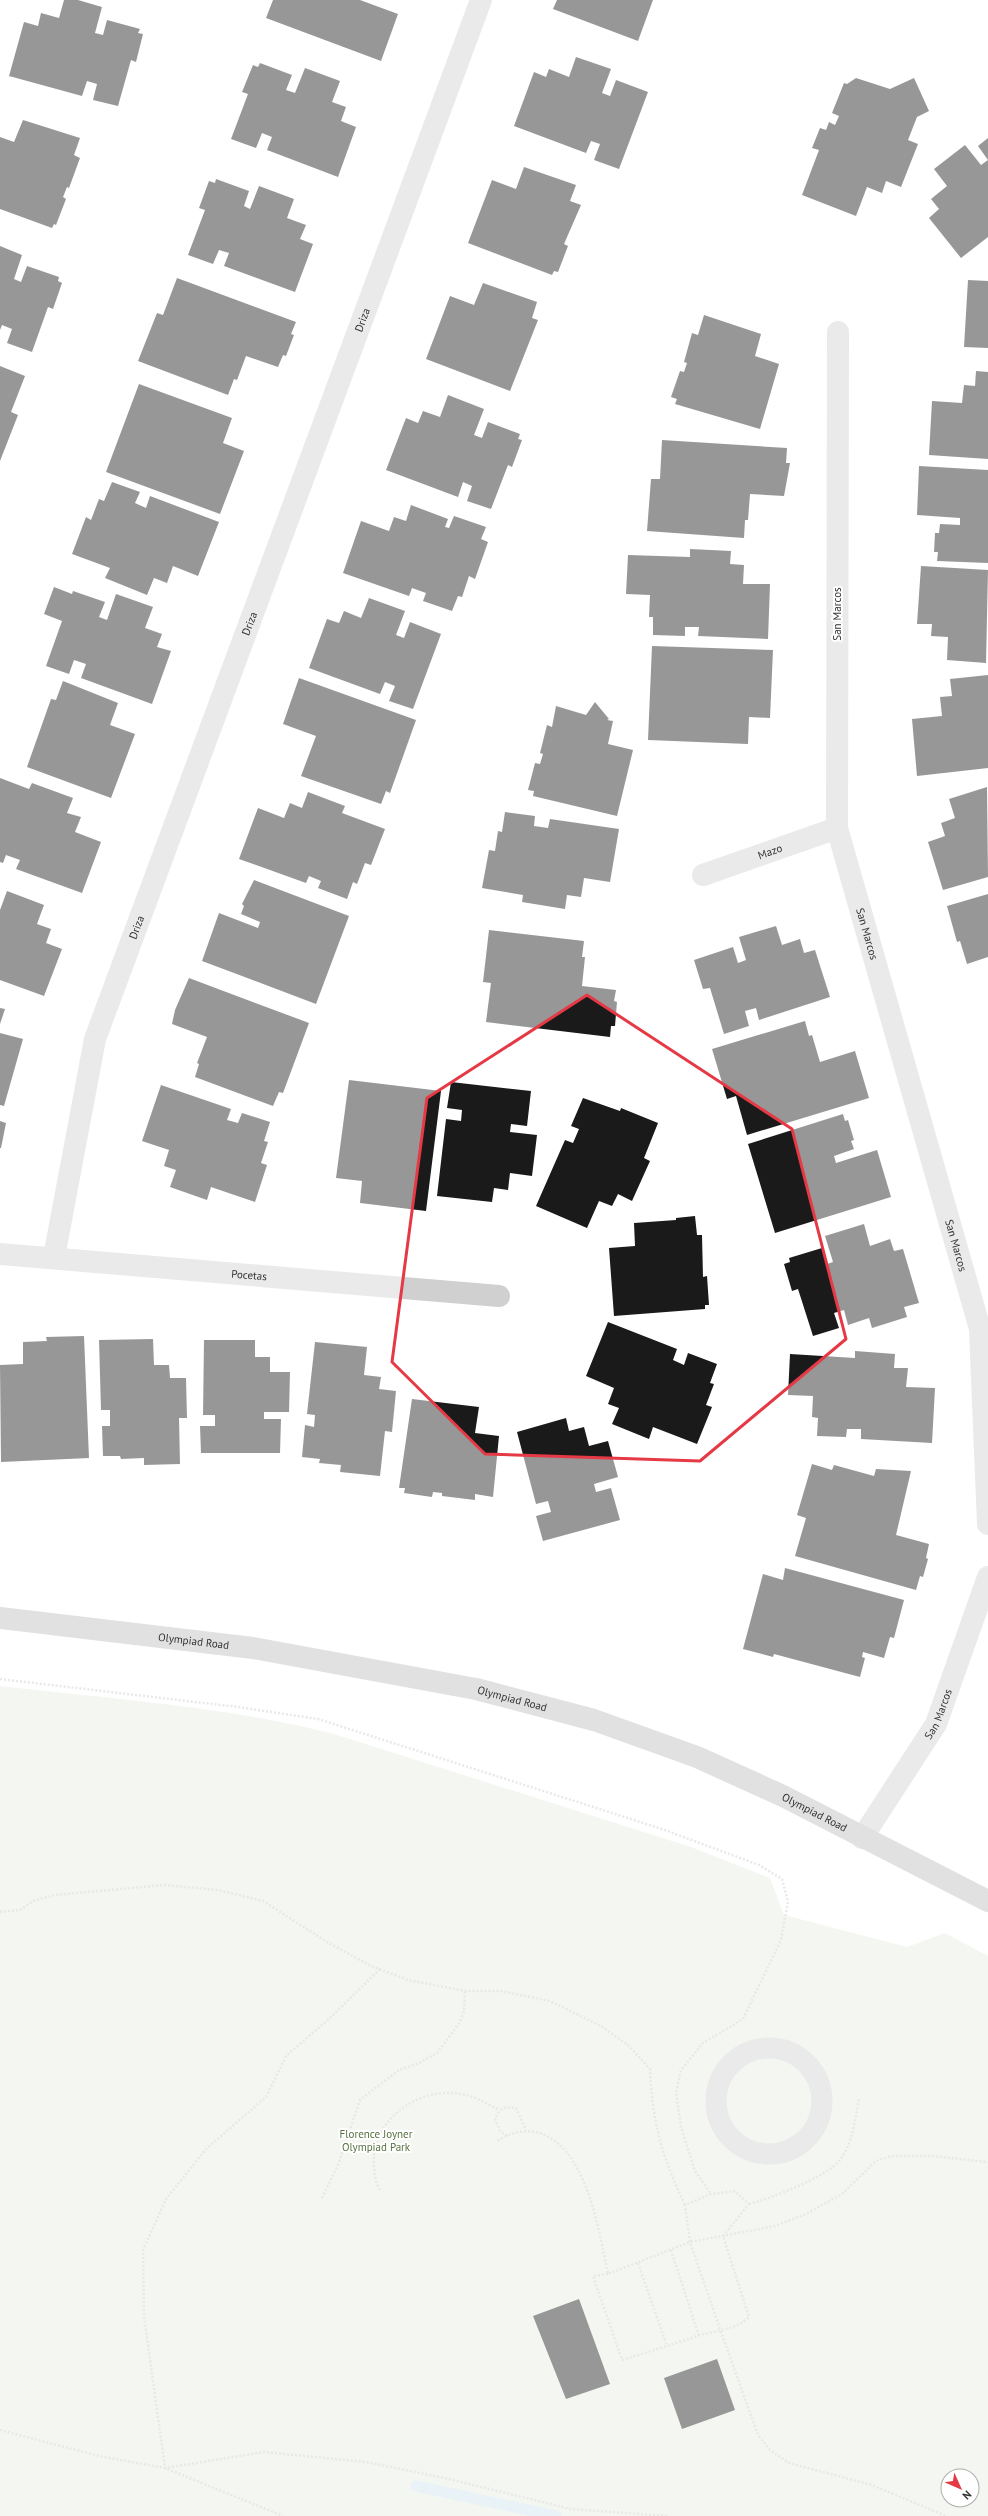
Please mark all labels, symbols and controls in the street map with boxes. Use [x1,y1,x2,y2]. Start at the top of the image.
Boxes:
street label: Driza [351,306,373,334]
street label: San Marcos [830,587,844,641]
street label: Driza [239,610,260,637]
street label: Mazo [756,841,784,862]
street label: San Marcos [853,906,881,962]
street label: Driza [126,913,147,941]
street label: San Marcos [942,1218,970,1273]
street label: Pocetas [231,1266,268,1283]
street label: Olympiad Road [157,1630,230,1652]
street label: Olympiad Road [476,1683,549,1714]
street label: San Marcos [921,1687,955,1742]
street label: Olympiad Road [780,1790,850,1835]
park label: Florence Joyner Olympiad Park [340,2127,413,2154]
north arrow [940,2468,980,2508]
text: N [960,2488,975,2503]

